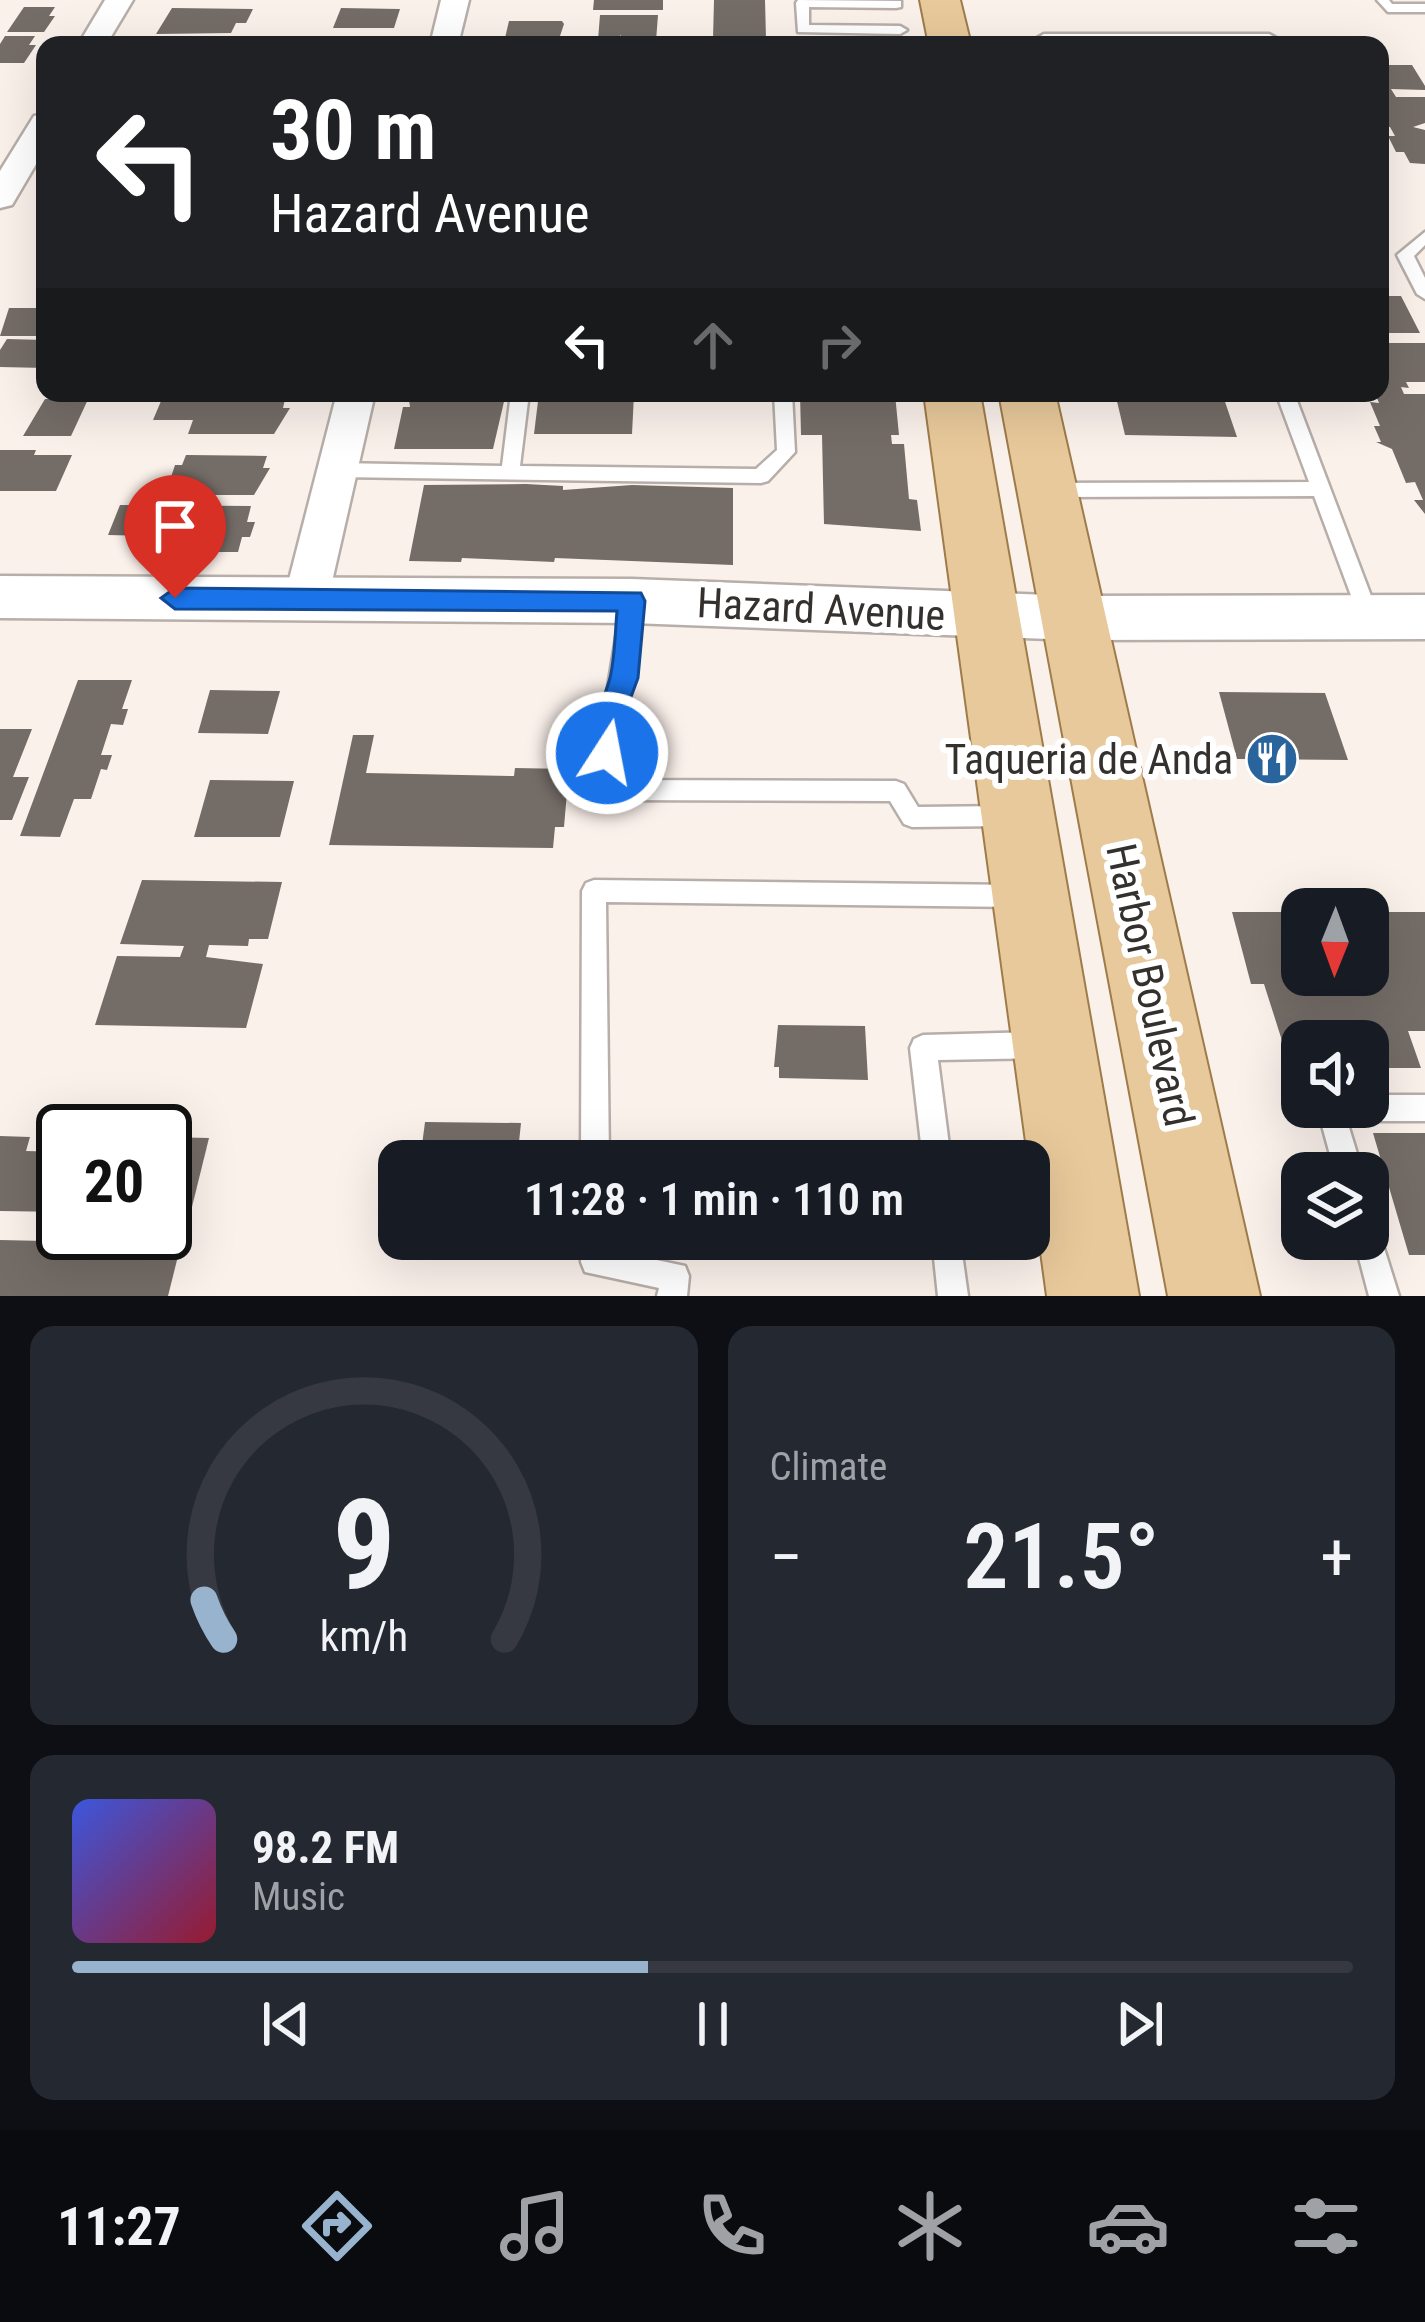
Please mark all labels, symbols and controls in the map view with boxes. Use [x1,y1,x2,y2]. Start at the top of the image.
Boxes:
text: 30 m [270,81,437,180]
icon: left [72,84,228,240]
text: Hazard Avenue [270,182,590,245]
icon: left [554,312,620,378]
icon: ahead [680,312,746,378]
icon: right [806,312,872,378]
pin [124,475,226,598]
icon: arrive [142,493,208,559]
street label: Hazard Avenue [696,578,946,640]
position arrow [544,690,670,816]
restaurant icon: Taqueria de Anda [1244,731,1300,787]
place label: Taqueria de Anda [944,735,1233,784]
street label: Harbor Boulevard [1096,839,1204,1131]
north arrow [1281,888,1389,996]
map controls [1281,888,1389,1260]
button: sound [1281,1020,1389,1128]
speed limit sign: 20 [36,1104,192,1260]
button: layers [1281,1152,1389,1260]
text: 11:28 · 1 min · 110 m [524,1173,904,1226]
text: Climate [770,1444,887,1490]
text: 9 [332,1472,395,1618]
text: 21.5° [963,1505,1159,1610]
text: − [770,1519,803,1596]
text: + [1320,1519,1353,1596]
text: km/h [320,1610,408,1660]
text: 98.2 FM [252,1821,399,1874]
text: Music [252,1874,345,1920]
icon: previous [253,1991,319,2057]
icon: pause [680,1991,746,2057]
icon: next [1107,1991,1173,2057]
icon: directions [295,2184,379,2268]
icon: music [493,2184,577,2268]
icon: phone [690,2184,774,2268]
icon: climate [888,2184,972,2268]
icon: car [1086,2184,1170,2268]
icon: filters [1284,2184,1368,2268]
text: 11:27 [57,2195,181,2258]

